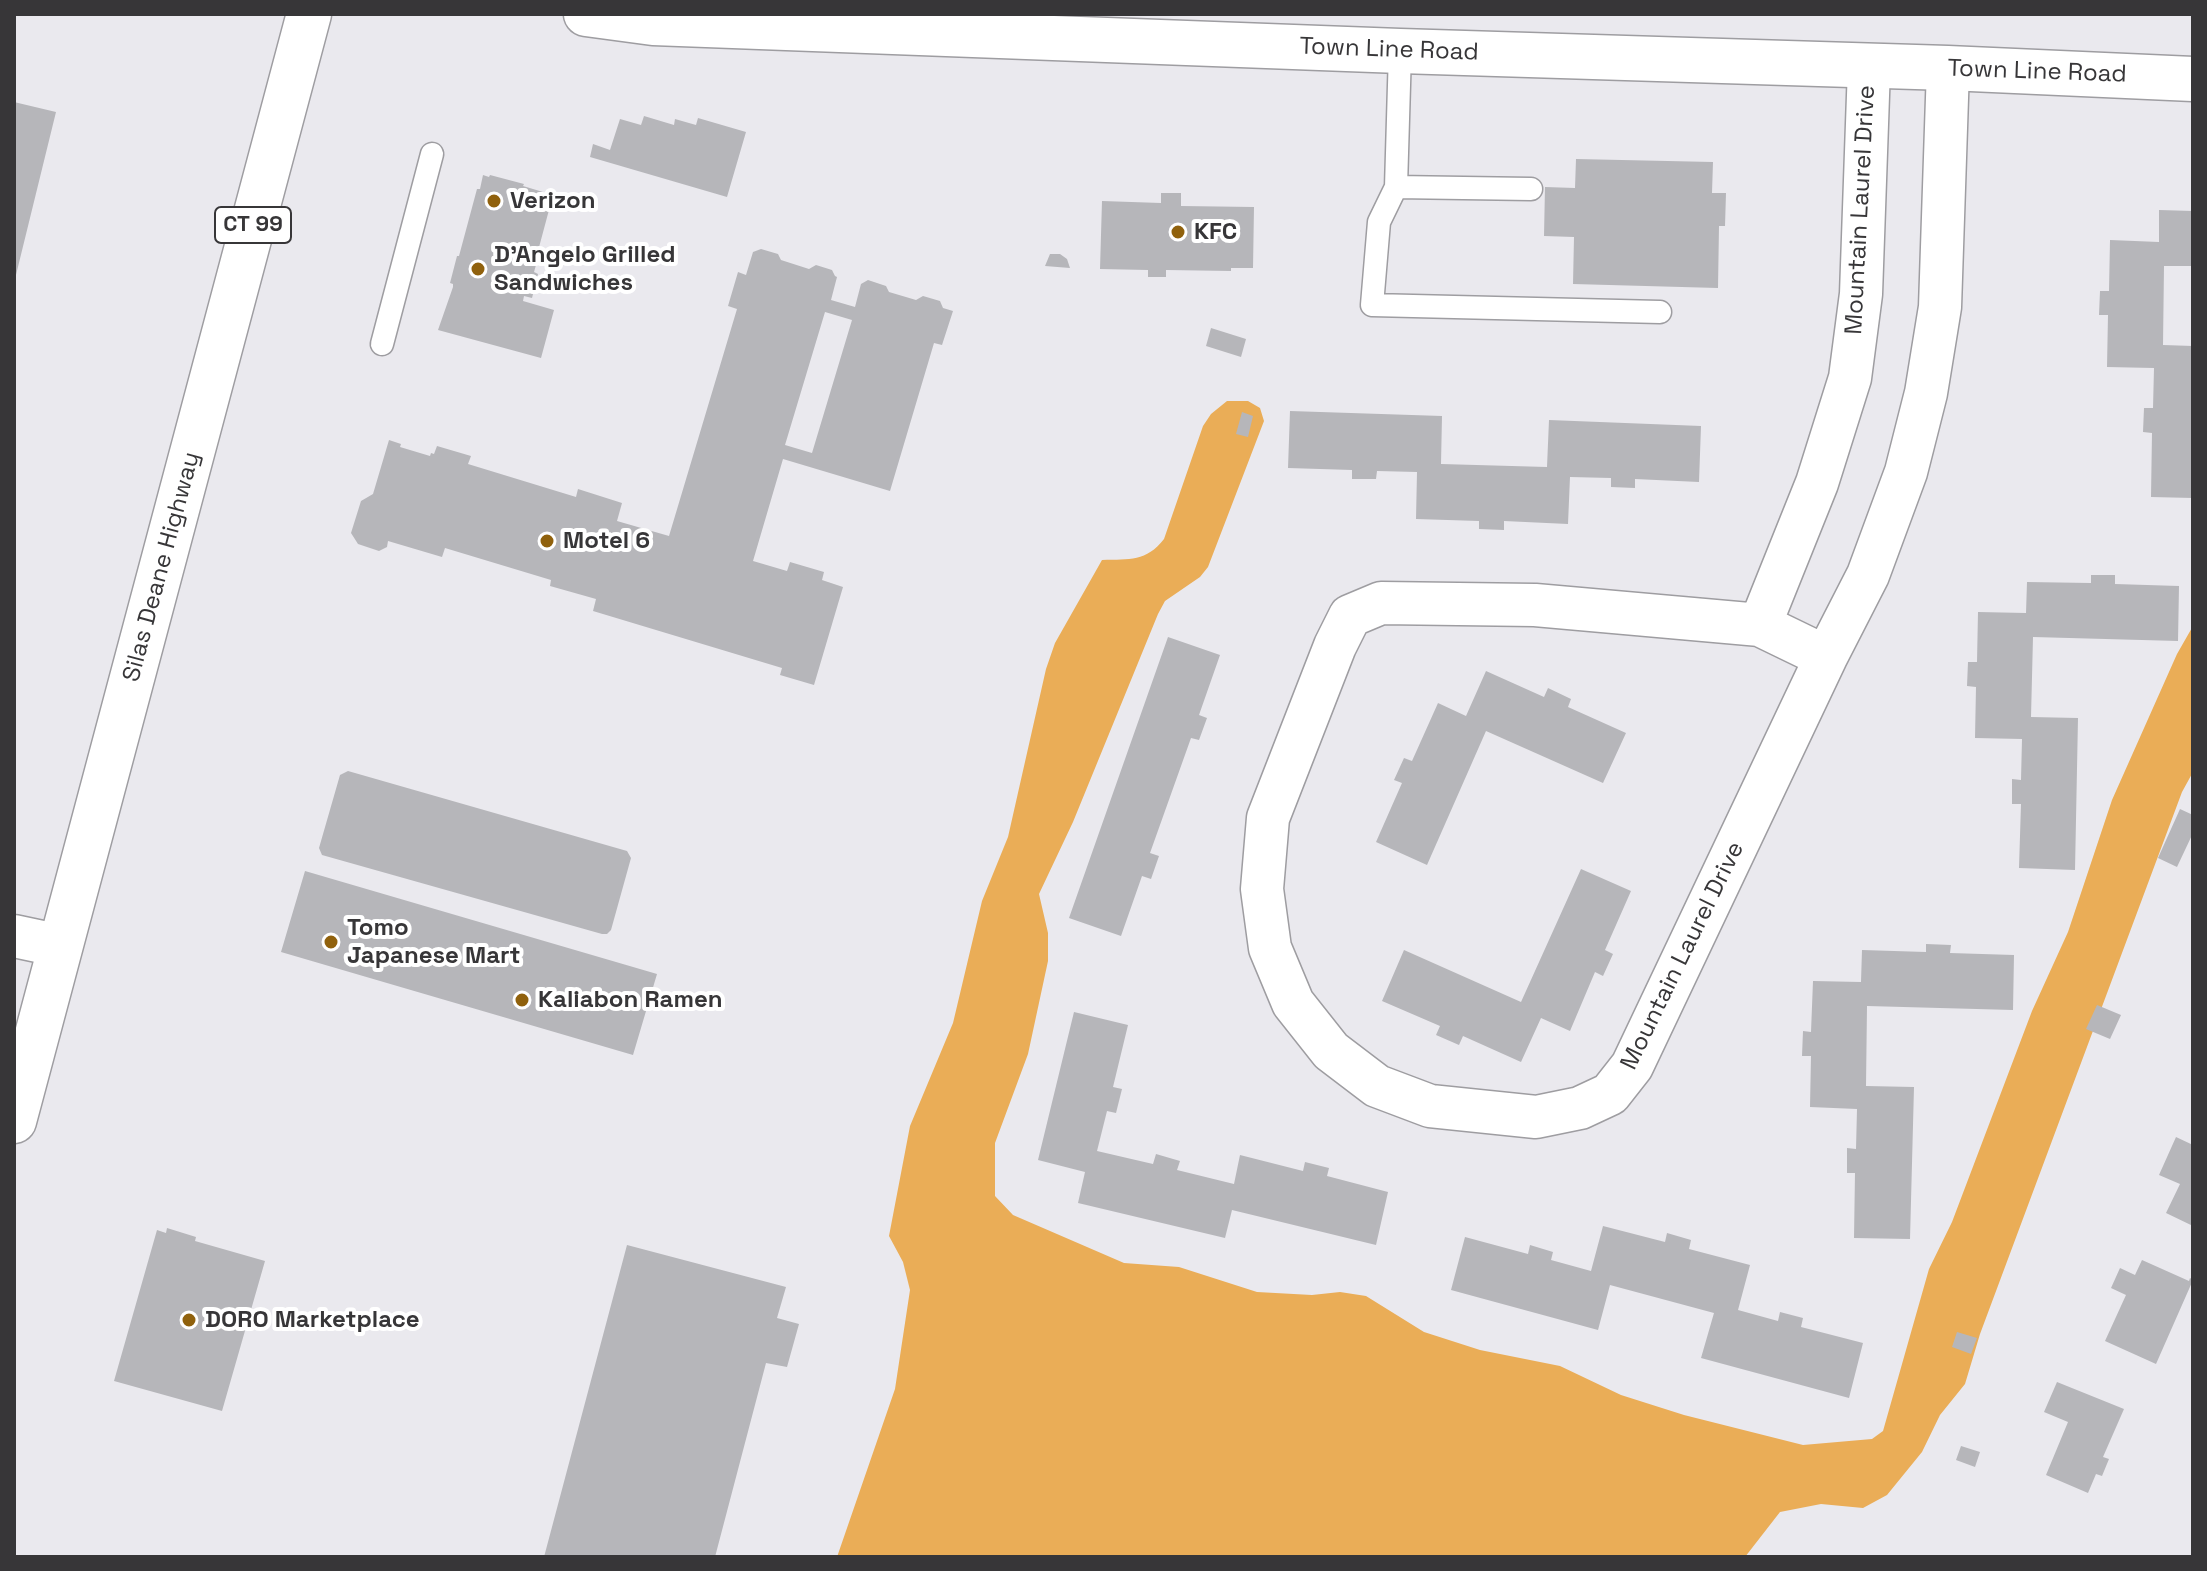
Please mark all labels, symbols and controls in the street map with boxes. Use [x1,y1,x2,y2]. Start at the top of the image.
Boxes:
street label: Town Line Road [1299,32,1479,68]
street label: Town Line Road [1947,54,2127,90]
street label: Mountain Laurel Drive [1840,84,1882,336]
place label: Verizon [510,187,596,215]
marker: Verizon [485,192,503,210]
road number: CT 99 [215,207,291,243]
place label: KFC [1194,218,1237,246]
marker: KFC [1169,223,1187,241]
place label: D'Angelo Grilled Sandwiches [494,241,676,297]
marker: D'Angelo Grilled Sandwiches [469,260,487,278]
street label: Silas Deane Highway [117,449,207,685]
place label: Motel 6 [563,527,650,555]
marker: Motel 6 [538,532,556,550]
street label: Mountain Laurel Drive [1615,837,1751,1075]
place label: Tomo Japanese Mart [347,914,521,970]
marker: Tomo Japanese Mart [322,933,340,951]
place label: Kaliabon Ramen [538,986,723,1014]
marker: Kaliabon Ramen [513,991,531,1009]
place label: DORO Marketplace [205,1306,420,1334]
marker: DORO Marketplace [180,1311,198,1329]

